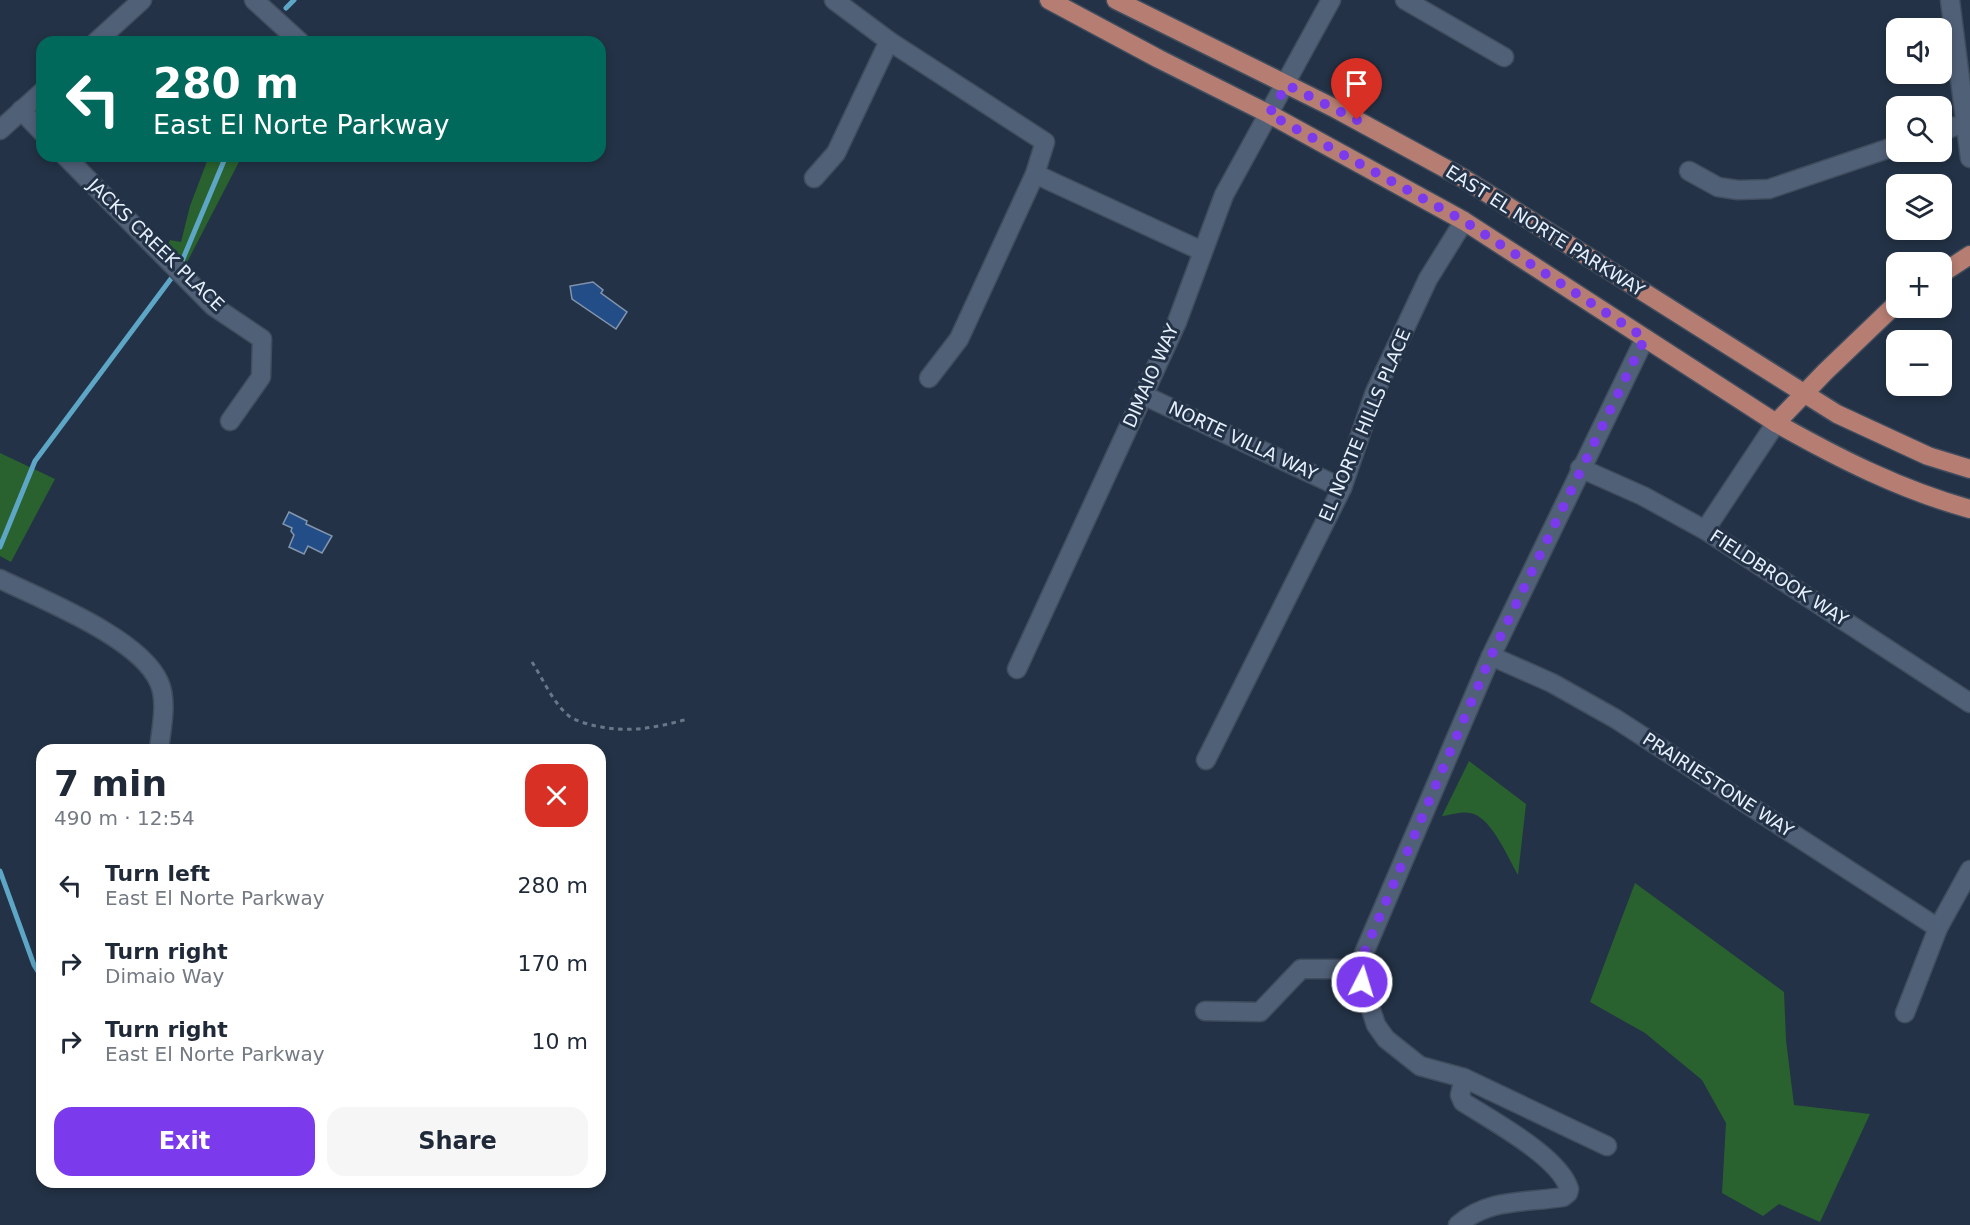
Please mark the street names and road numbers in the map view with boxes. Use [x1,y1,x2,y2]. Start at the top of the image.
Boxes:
street label: EAST EL NORTE PARKWAY [1442,161,1649,301]
street label: JACKS CREEK PLACE [83,173,229,315]
street label: DIMAIO WAY [1118,320,1183,431]
street label: EL NORTE HILLS PLACE [1314,325,1415,524]
street label: NORTE VILLA WAY [1165,397,1322,485]
street label: FIELDBROOK WAY [1706,525,1853,631]
street label: PRAIRIESTONE WAY [1639,728,1798,842]

